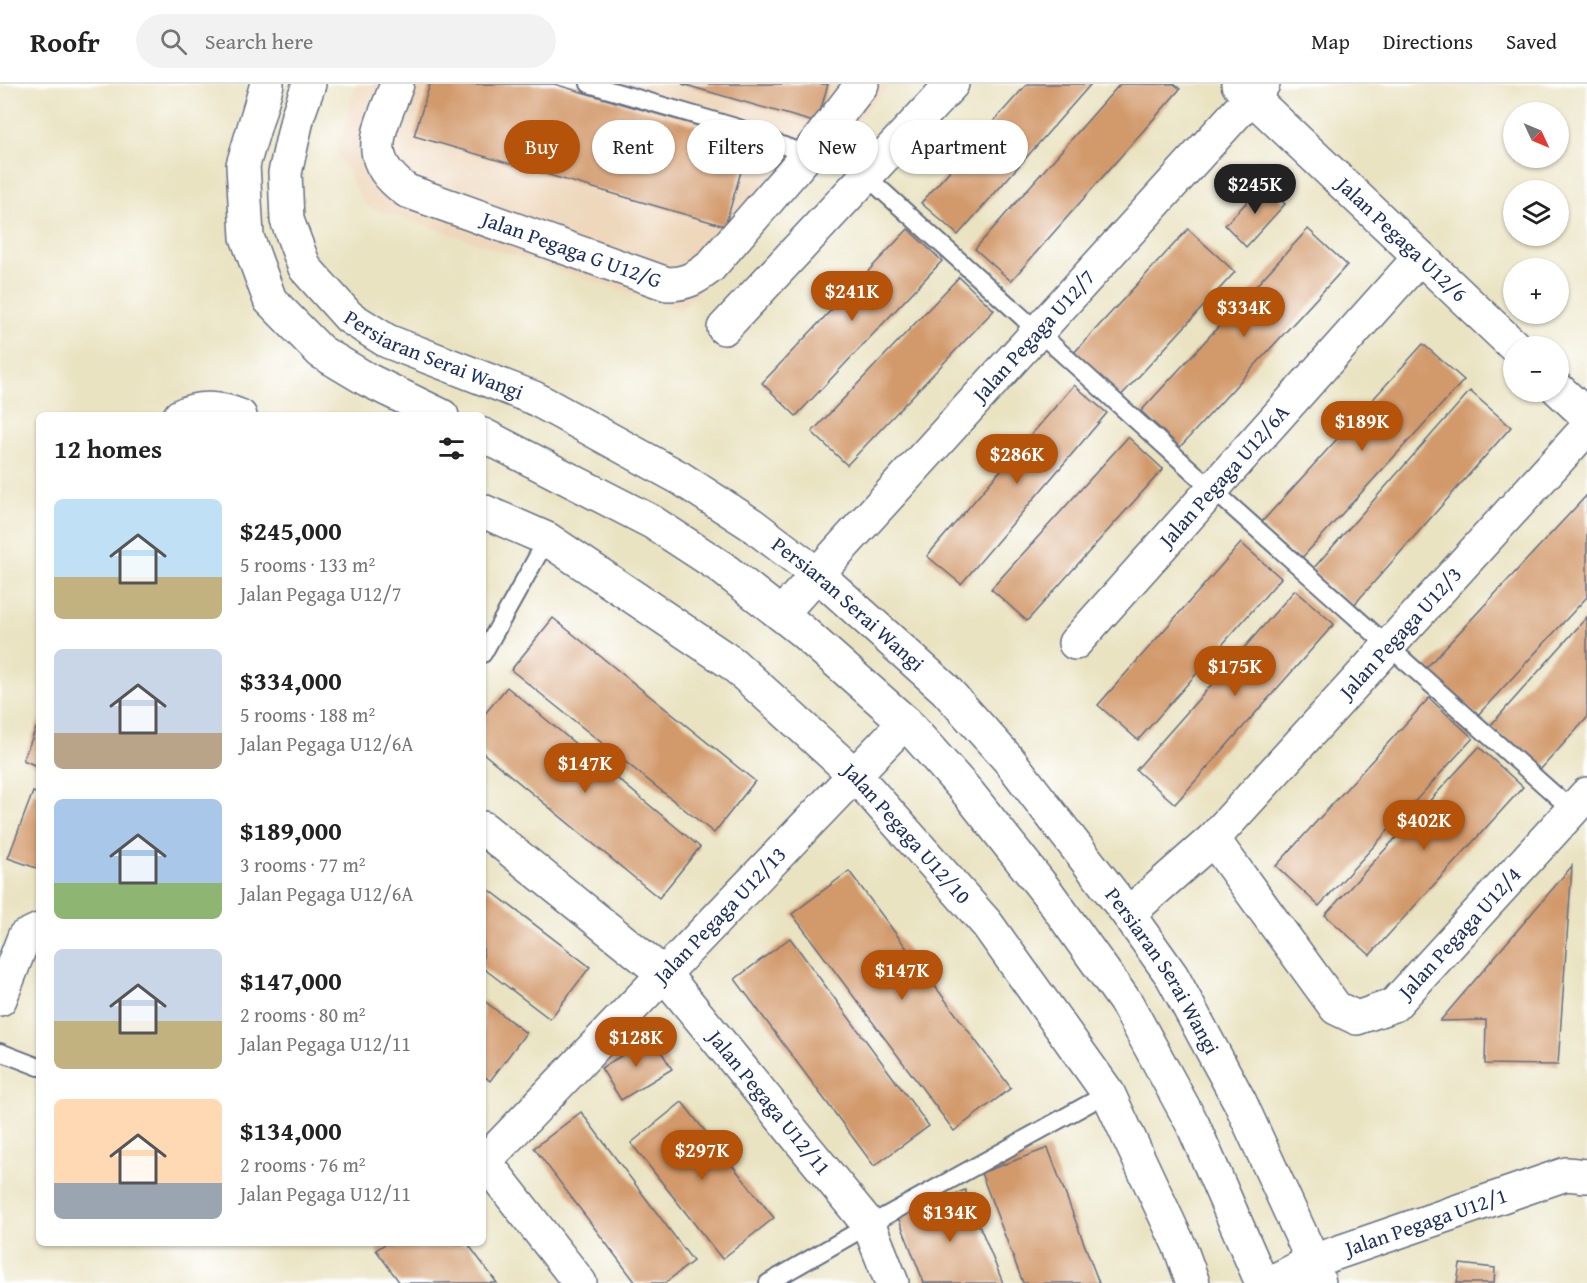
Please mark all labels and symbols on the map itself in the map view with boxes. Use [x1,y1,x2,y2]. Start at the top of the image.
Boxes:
north arrow [1503,102,1569,168]
pin: $245K [1213,164,1297,215]
street label: Jalan Pegaga U12/6 [1328,168,1474,309]
street label: Jalan Pegaga G U12/G [475,202,666,296]
street label: Jalan Pegaga U12/7 [963,262,1102,411]
pin: $241K [810,271,894,322]
pin: $334K [1202,287,1286,338]
street label: Persiaran Serai Wangi [338,302,528,407]
street label: Jalan Pegaga U12/6A [1150,397,1296,556]
pin: $189K [1320,401,1404,452]
pin: $286K [975,434,1059,485]
street label: Persiaran Serai Wangi [765,529,932,678]
street label: Jalan Pegaga U12/3 [1330,559,1469,708]
pin: $175K [1193,646,1277,697]
pin: $147K [543,743,627,794]
street label: Jalan Pegaga U12/10 [834,753,978,911]
pin: $402K [1382,800,1466,851]
street label: Jalan Pegaga U12/13 [644,839,793,993]
street label: Jalan Pegaga U12/4 [1389,860,1528,1008]
street label: Persiaran Serai Wangi [1098,881,1228,1060]
pin: $147K [860,950,944,1001]
pin: $128K [594,1017,678,1068]
street label: Jalan Pegaga U12/11 [699,1021,839,1182]
pin: $297K [660,1130,744,1181]
street label: Jalan Pegaga U12/1 [1338,1179,1511,1265]
pin: $134K [908,1192,992,1243]

